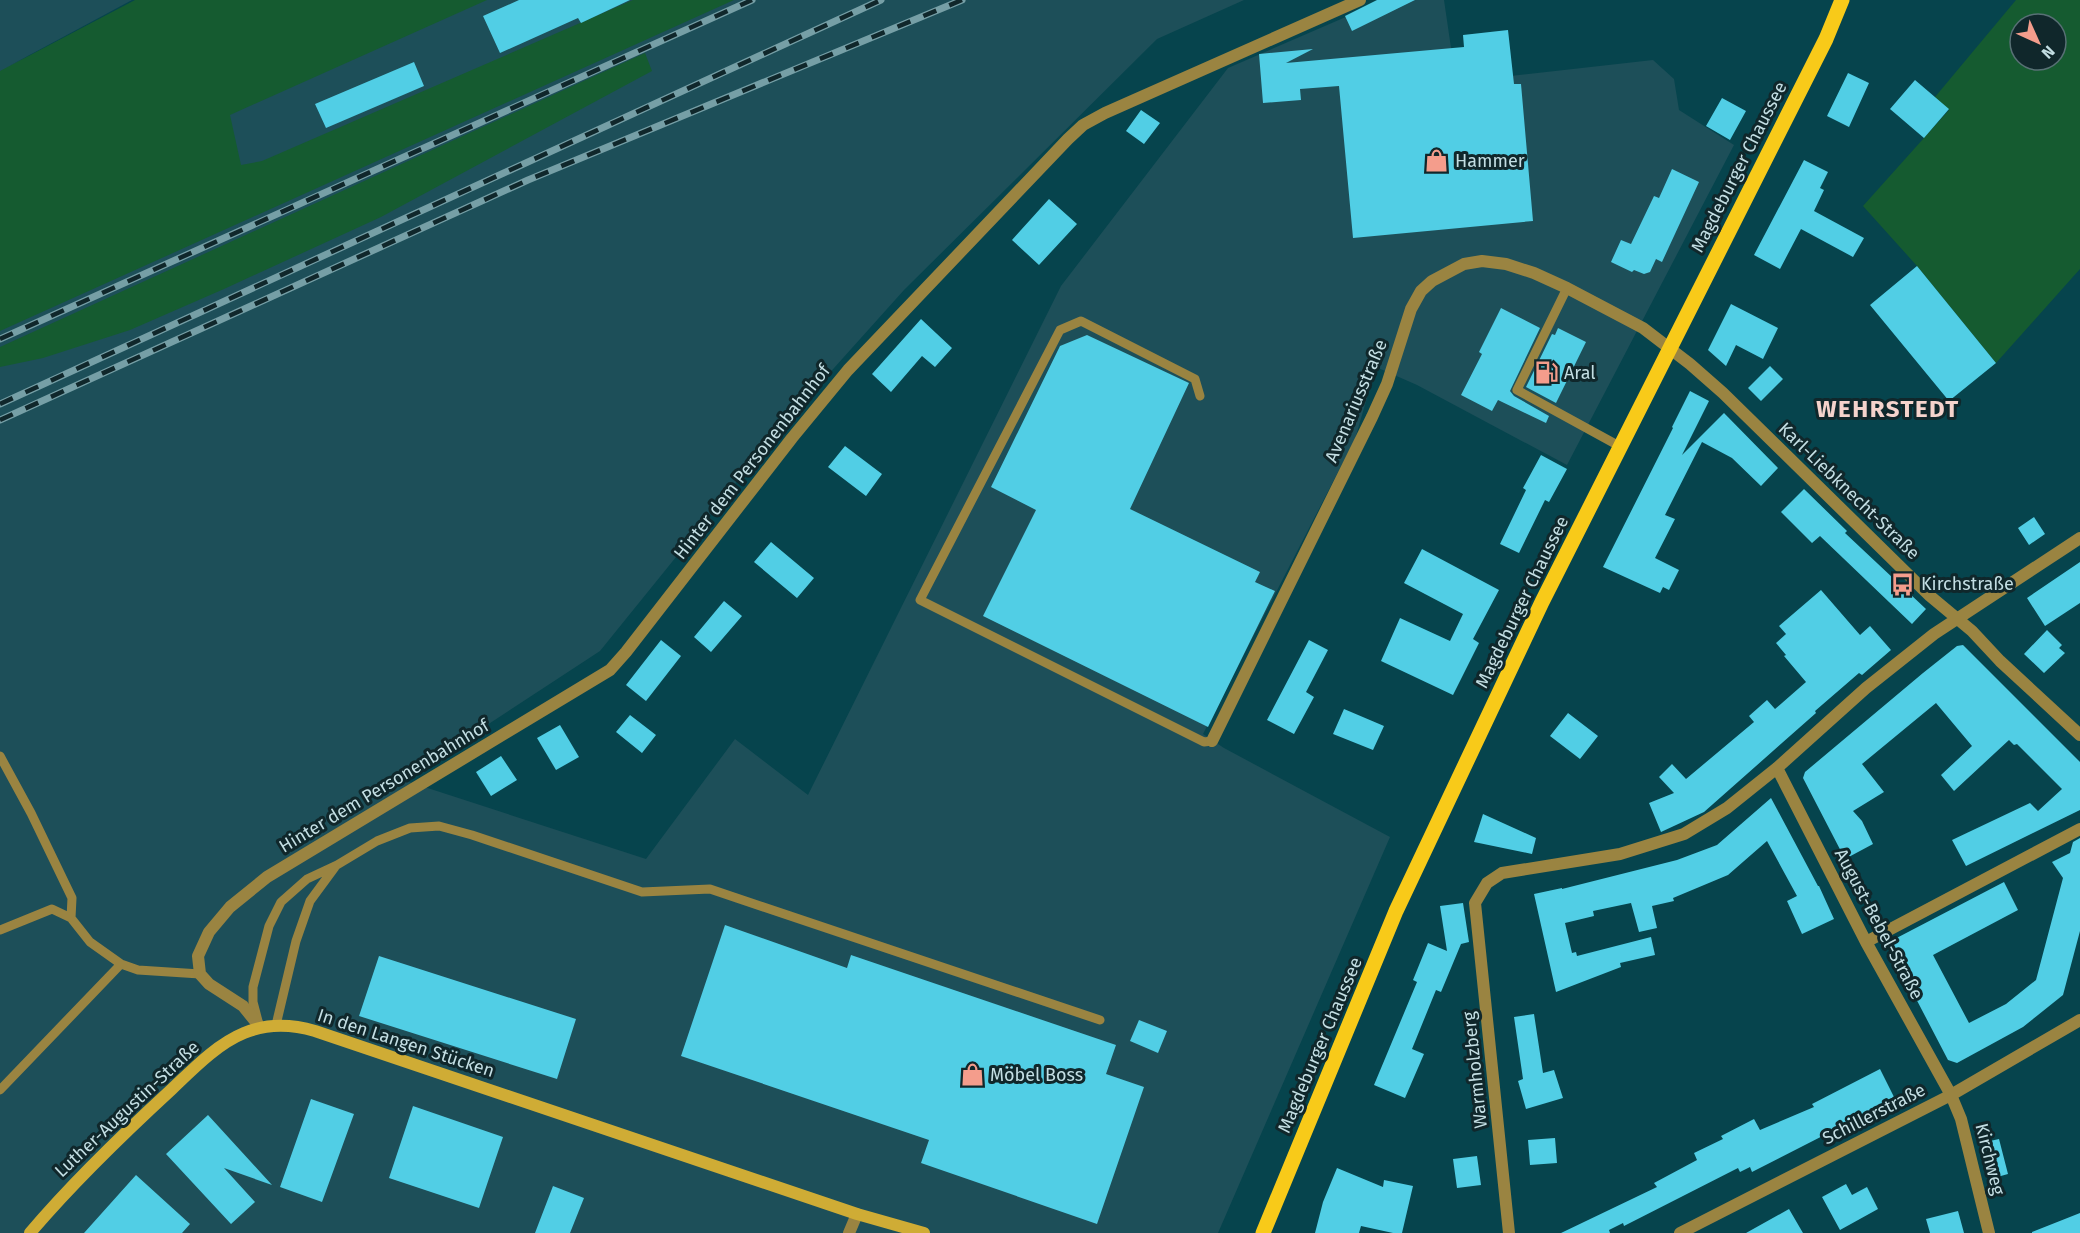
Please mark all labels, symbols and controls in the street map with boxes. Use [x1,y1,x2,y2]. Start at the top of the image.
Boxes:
north arrow [2008,12,2068,72]
text: N [2038,42,2059,63]
street label: Magdeburger Chaussee [1686,78,1792,256]
shop icon: Hammer [1424,148,1450,174]
place label: Hammer [1455,150,1525,172]
street label: Avenariusstraße [1320,336,1392,466]
street label: Hinter dem Personenbahnhof [669,359,836,564]
fuel station icon: Aral [1533,360,1559,386]
place label: Aral [1564,362,1596,384]
district label: WEHRSTEDT [1816,395,1960,423]
street label: Karl-Liebknecht-Straße [1774,418,1924,564]
street label: Magdeburger Chaussee [1471,512,1573,692]
bus stop icon: Kirchstraße [1890,571,1916,597]
place label: Kirchstraße [1921,573,2014,595]
street label: Hinter dem Personenbahnhof [275,713,495,858]
street label: August-Bebel-Straße [1830,845,1928,1003]
street label: Magdeburger Chaussee [1273,954,1367,1136]
street label: In den Langen Stücken [315,1004,497,1082]
street label: Warmholzberg [1458,1010,1492,1130]
street label: Luther-Augustin-Straße [50,1036,204,1182]
shop icon: Möbel Boss [959,1062,985,1088]
place label: Möbel Boss [990,1064,1083,1086]
street label: Schillerstraße [1819,1079,1929,1149]
street label: Kirchweg [1970,1121,2010,1198]

